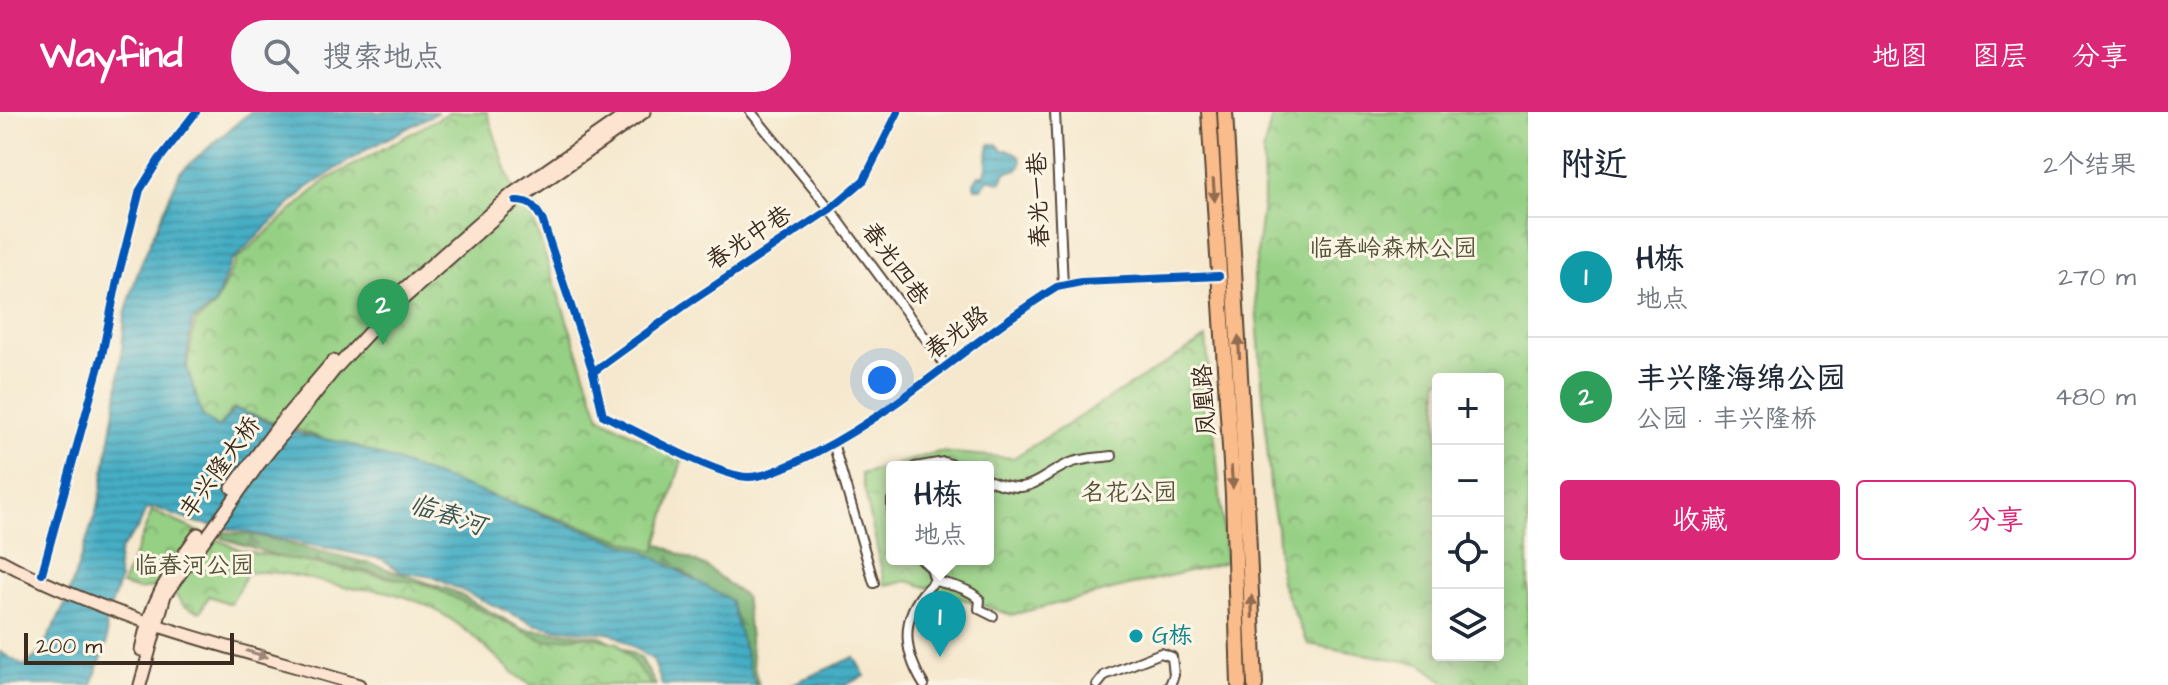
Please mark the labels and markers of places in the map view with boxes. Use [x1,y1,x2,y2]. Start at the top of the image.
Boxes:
pin: 2 [357,279,409,345]
pin: 1 [914,591,966,657]
place label: G栋 [1152,619,1193,653]
marker: G栋 [1127,627,1145,645]

